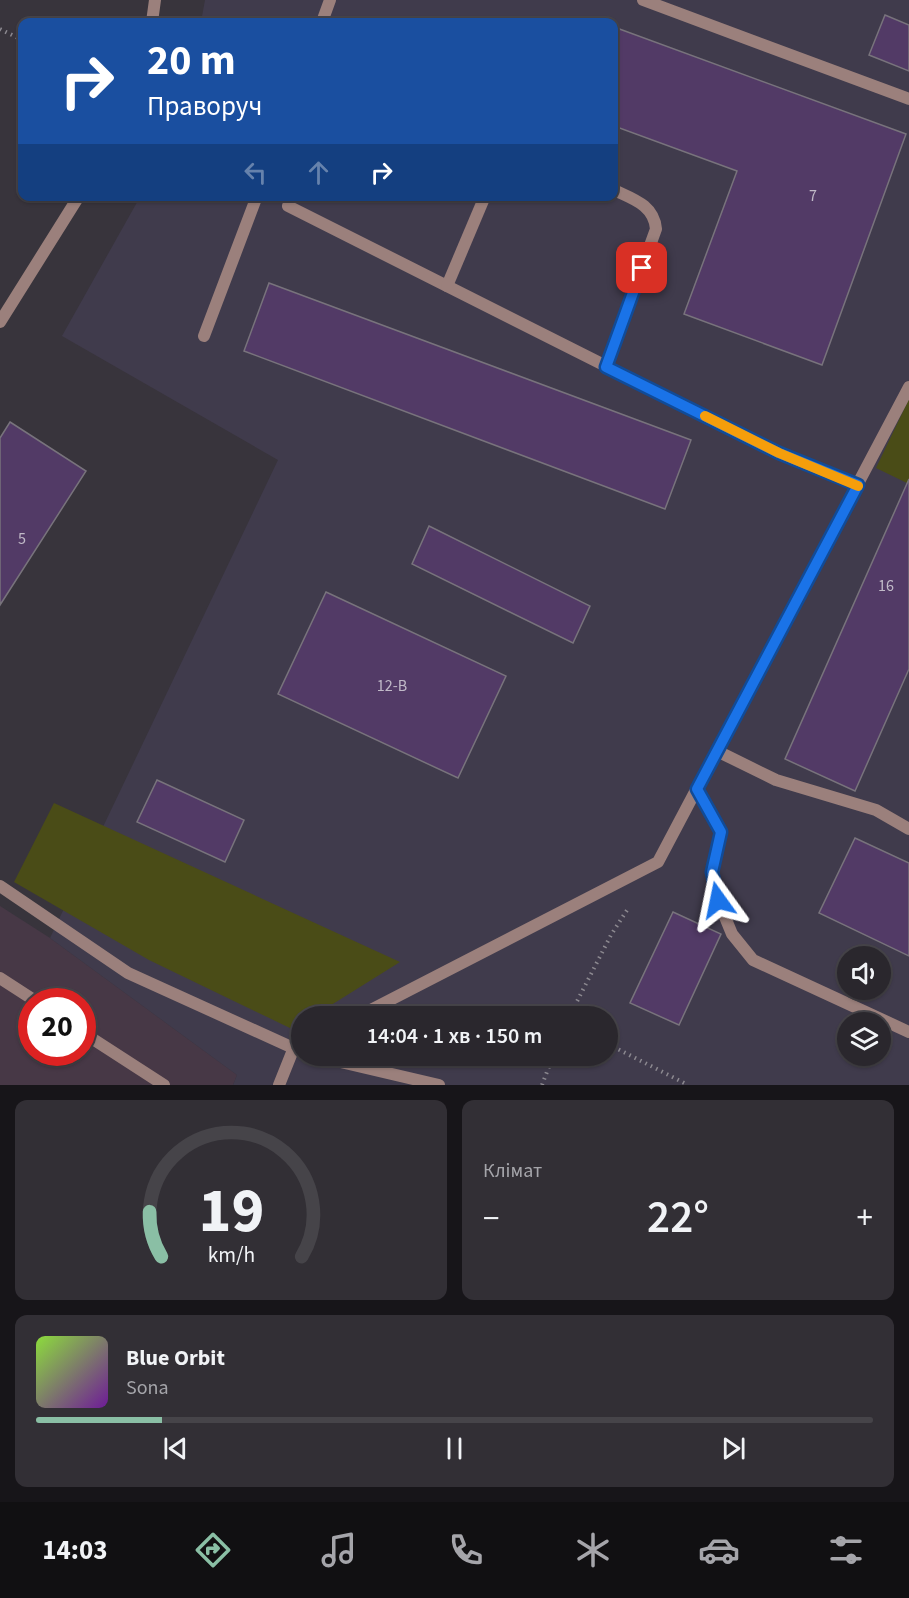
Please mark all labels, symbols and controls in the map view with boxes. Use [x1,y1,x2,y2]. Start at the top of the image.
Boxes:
text: 20 m [147,31,236,91]
icon: right [48,42,126,120]
text: Праворуч [147,87,262,126]
icon: left [239,156,272,189]
icon: ahead [302,156,335,189]
icon: right [365,156,398,189]
house number: 7 [809,185,817,207]
pin [616,242,667,293]
icon: arrive [625,251,658,284]
house number: 5 [18,528,26,550]
house number: 16 [878,575,894,597]
house number: 12-В [377,675,407,697]
position arrow [686,868,750,932]
map controls [837,946,891,1066]
button: sound [837,946,891,1000]
speed limit sign: 20 [18,988,96,1066]
button: layers [837,1012,891,1066]
text: 14:04 · 1 хв · 150 m [367,1020,542,1052]
text: Клімат [483,1157,542,1185]
text: 19 [198,1167,264,1256]
text: 22° [647,1186,709,1250]
text: − [483,1195,499,1242]
text: + [857,1195,873,1242]
text: km/h [207,1240,255,1271]
text: Blue Orbit [126,1342,225,1374]
text: Sona [126,1374,169,1402]
icon: previous [159,1432,192,1465]
icon: pause [438,1432,471,1465]
icon: next [717,1432,750,1465]
icon: directions [192,1529,234,1571]
icon: music [318,1529,360,1571]
icon: phone [445,1529,487,1571]
icon: climate [572,1529,614,1571]
icon: car [698,1529,740,1571]
icon: filters [825,1529,867,1571]
text: 14:03 [42,1531,107,1570]

